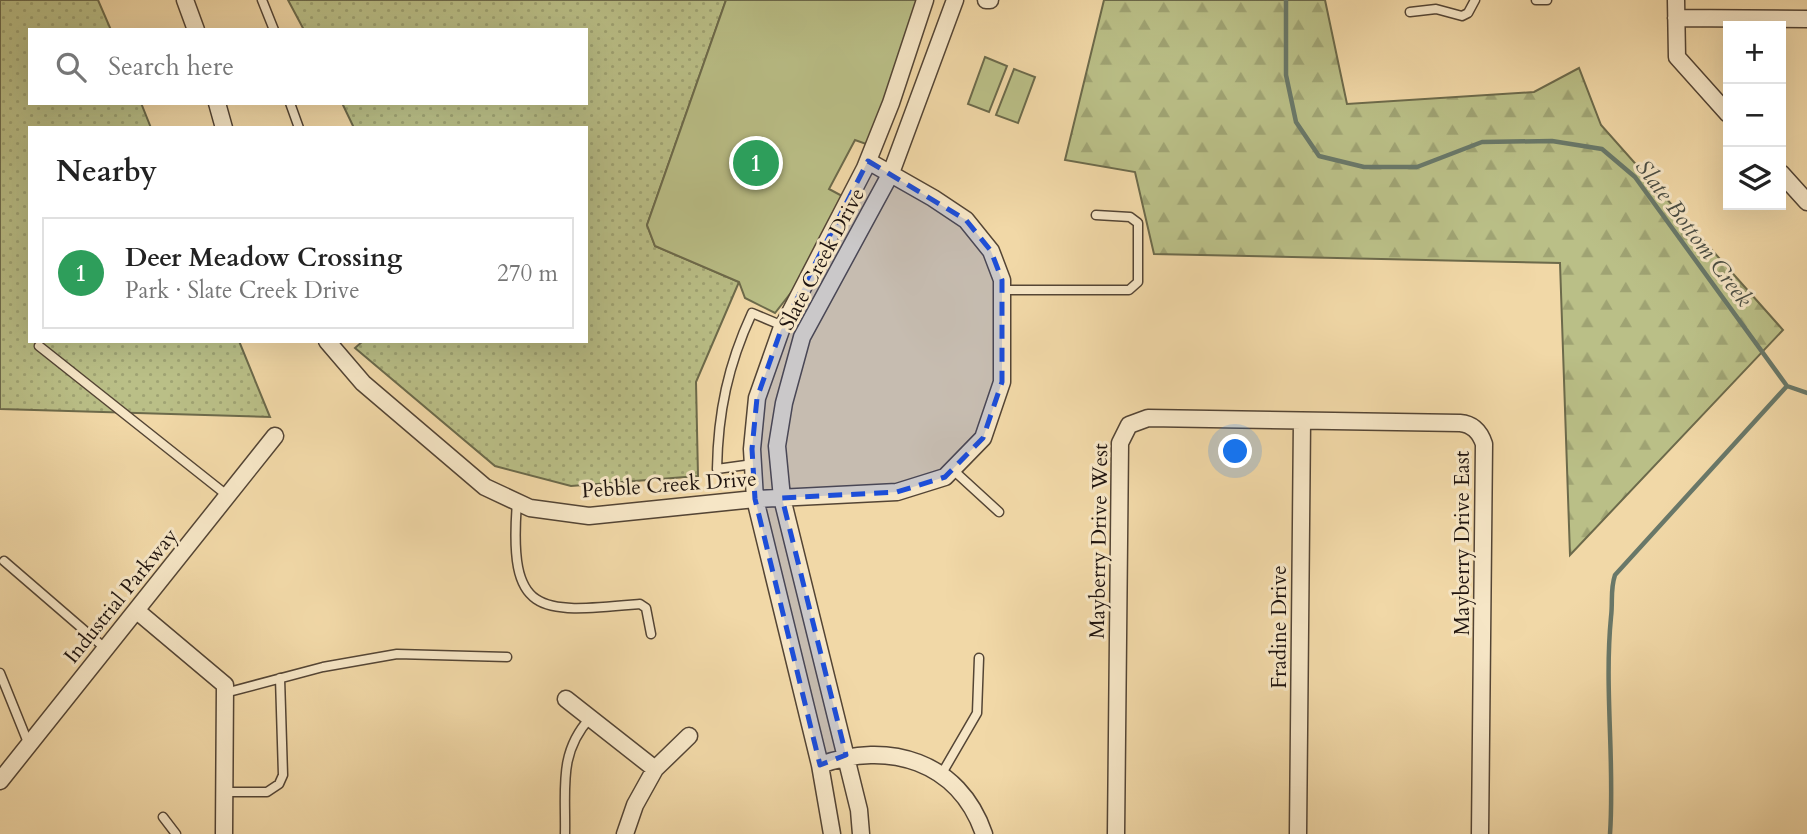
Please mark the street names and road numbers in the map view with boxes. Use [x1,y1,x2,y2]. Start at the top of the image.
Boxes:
street label: Slate Creek Drive [772,183,872,335]
street label: Mayberry Drive West [1083,443,1115,639]
street label: Mayberry Drive East [1448,450,1477,635]
street label: Pebble Creek Drive [580,464,758,506]
street label: Industrial Parkway [57,522,185,670]
street label: Fradine Drive [1265,565,1294,689]

